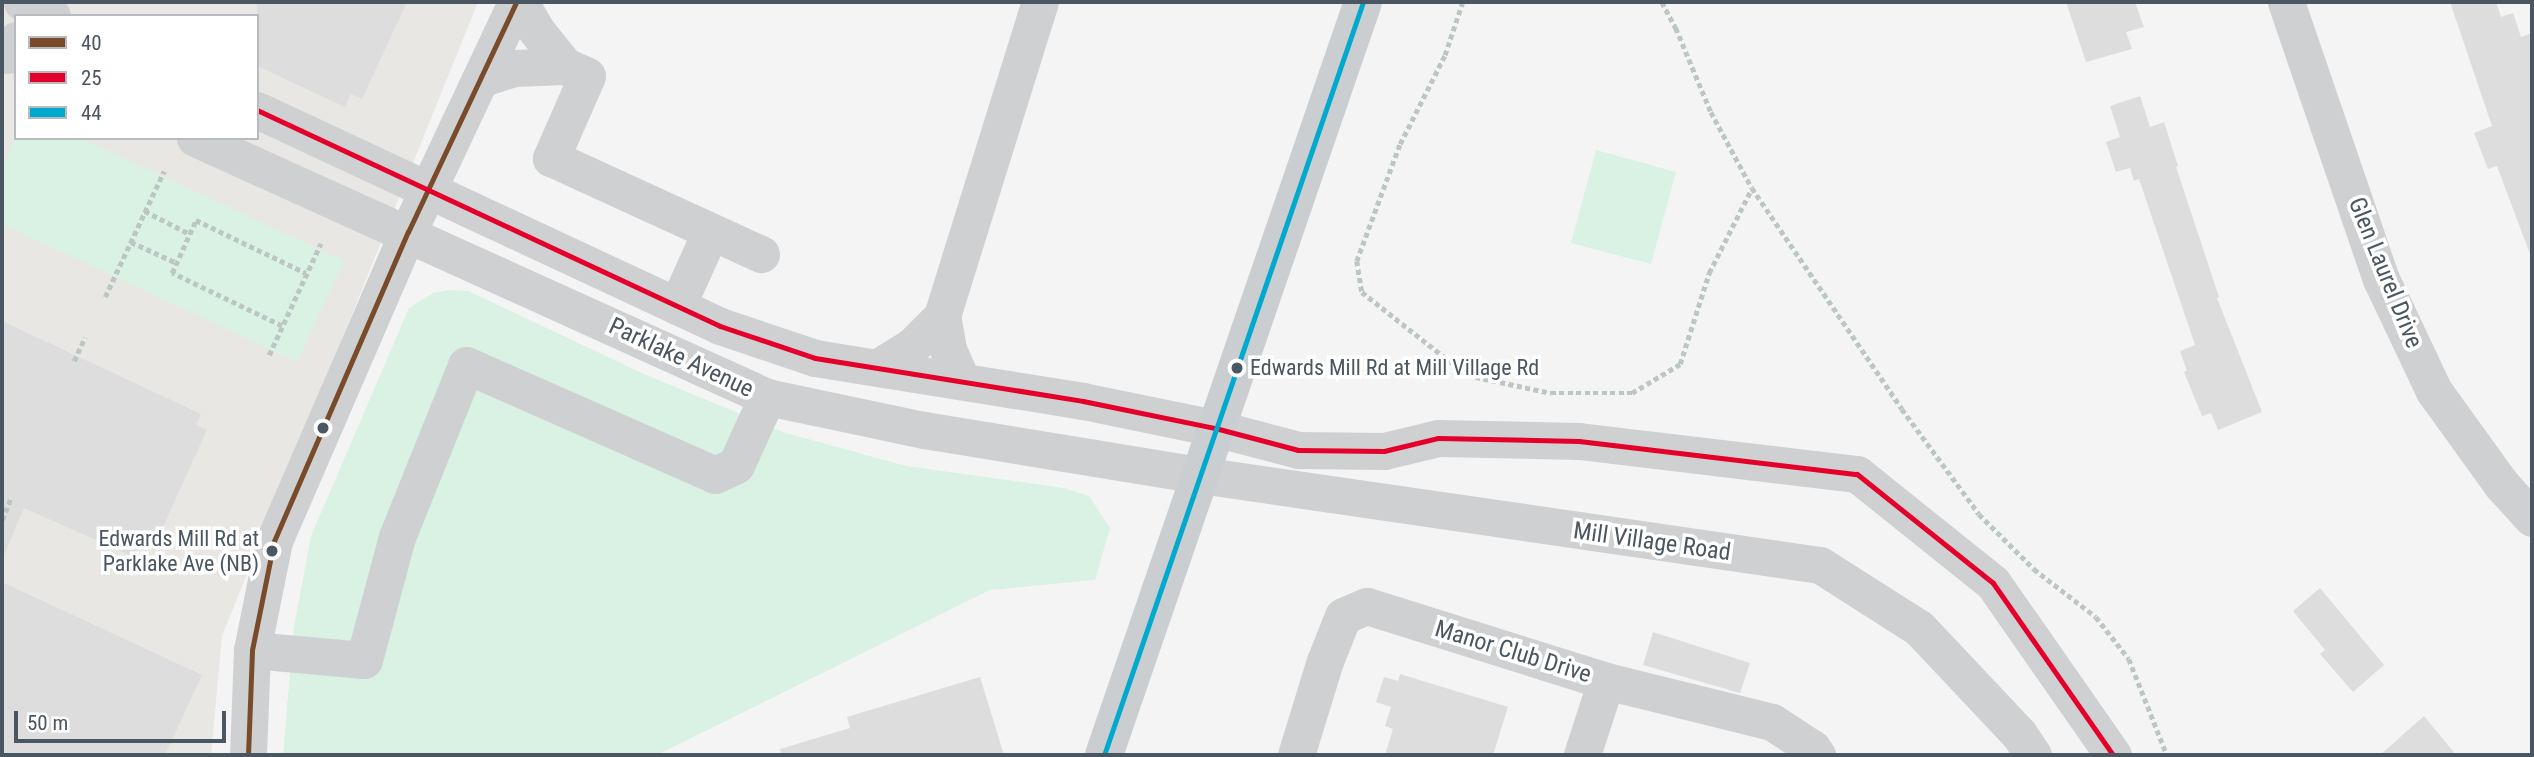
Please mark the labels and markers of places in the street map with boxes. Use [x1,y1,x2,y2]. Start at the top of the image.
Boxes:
place label: Edwards Mill Rd at Mill Village Rd [1250,355,1539,381]
marker: Edwards Mill Rd at Mill Village Rd [1230,361,1244,375]
unlabelled marker [316,421,330,435]
place label: Edwards Mill Rd at Parklake Ave (NB) [99,525,259,576]
marker: Edwards Mill Rd at Parklake Ave (NB) [265,544,279,558]

